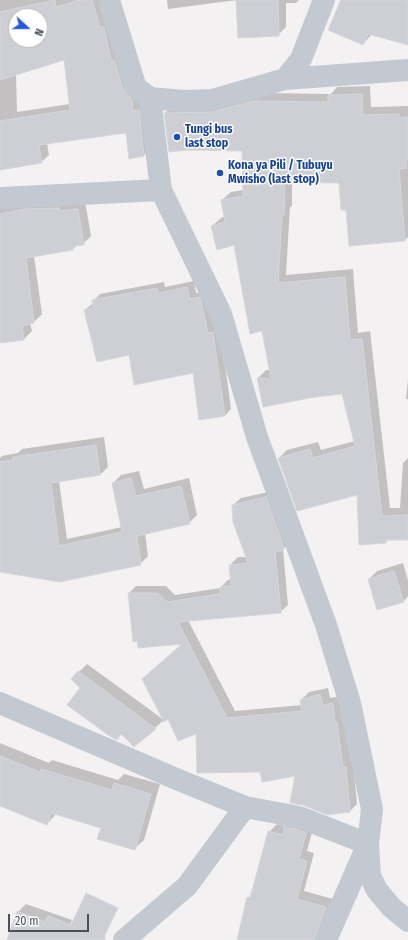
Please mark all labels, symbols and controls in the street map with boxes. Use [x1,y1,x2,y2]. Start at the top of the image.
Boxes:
north arrow [8,8,48,48]
text: N [31,27,46,38]
place label: Tungi bus last stop [185,123,232,151]
marker: Tungi bus last stop [172,132,182,142]
place label: Kona ya Pili / Tubuyu Mwisho (last stop) [228,159,333,187]
marker: Kona ya Pili / Tubuyu Mwisho (last stop) [215,168,225,178]
scale bar [10,906,91,932]
text: 20 m [15,914,39,928]

